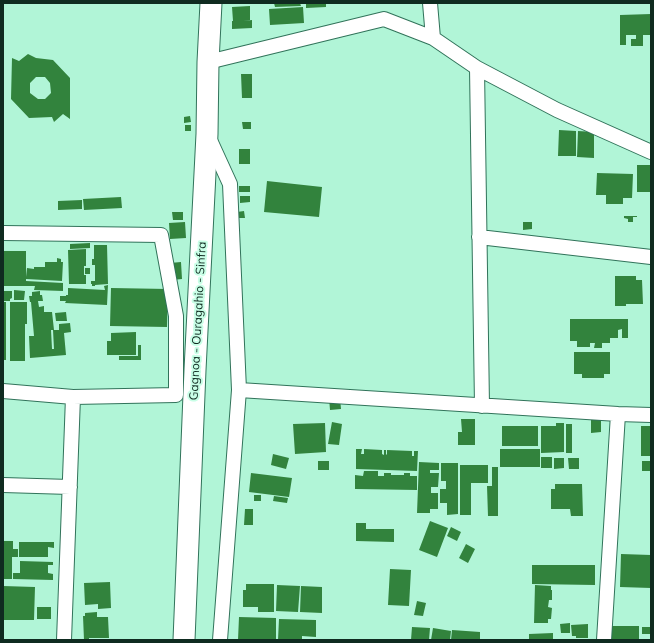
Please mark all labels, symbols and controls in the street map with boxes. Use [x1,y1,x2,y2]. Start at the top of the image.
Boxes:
street label: Gagnoa - Ouragahio - Sinfra [187,241,209,401]

